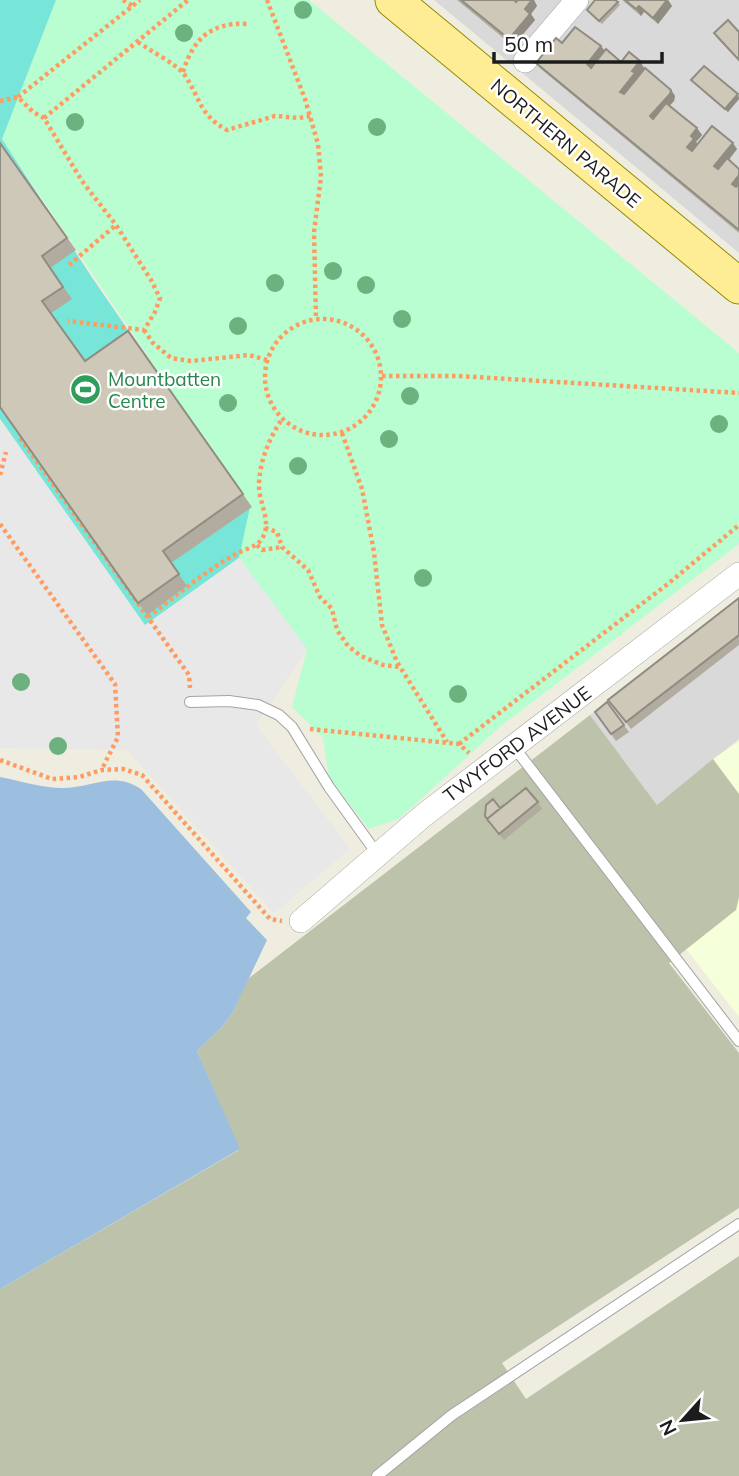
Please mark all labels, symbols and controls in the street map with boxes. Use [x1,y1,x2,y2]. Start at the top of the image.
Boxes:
scale bar [494,21,662,65]
text: 50 m [504,31,553,57]
street label: NORTHERN PARADE [486,73,646,213]
place label: Mountbatten Centre [108,367,221,413]
sports icon: Mountbatten Centre [68,373,102,407]
street label: TWYFORD AVENUE [438,681,596,807]
north arrow [648,1385,718,1455]
text: N [654,1416,682,1440]

